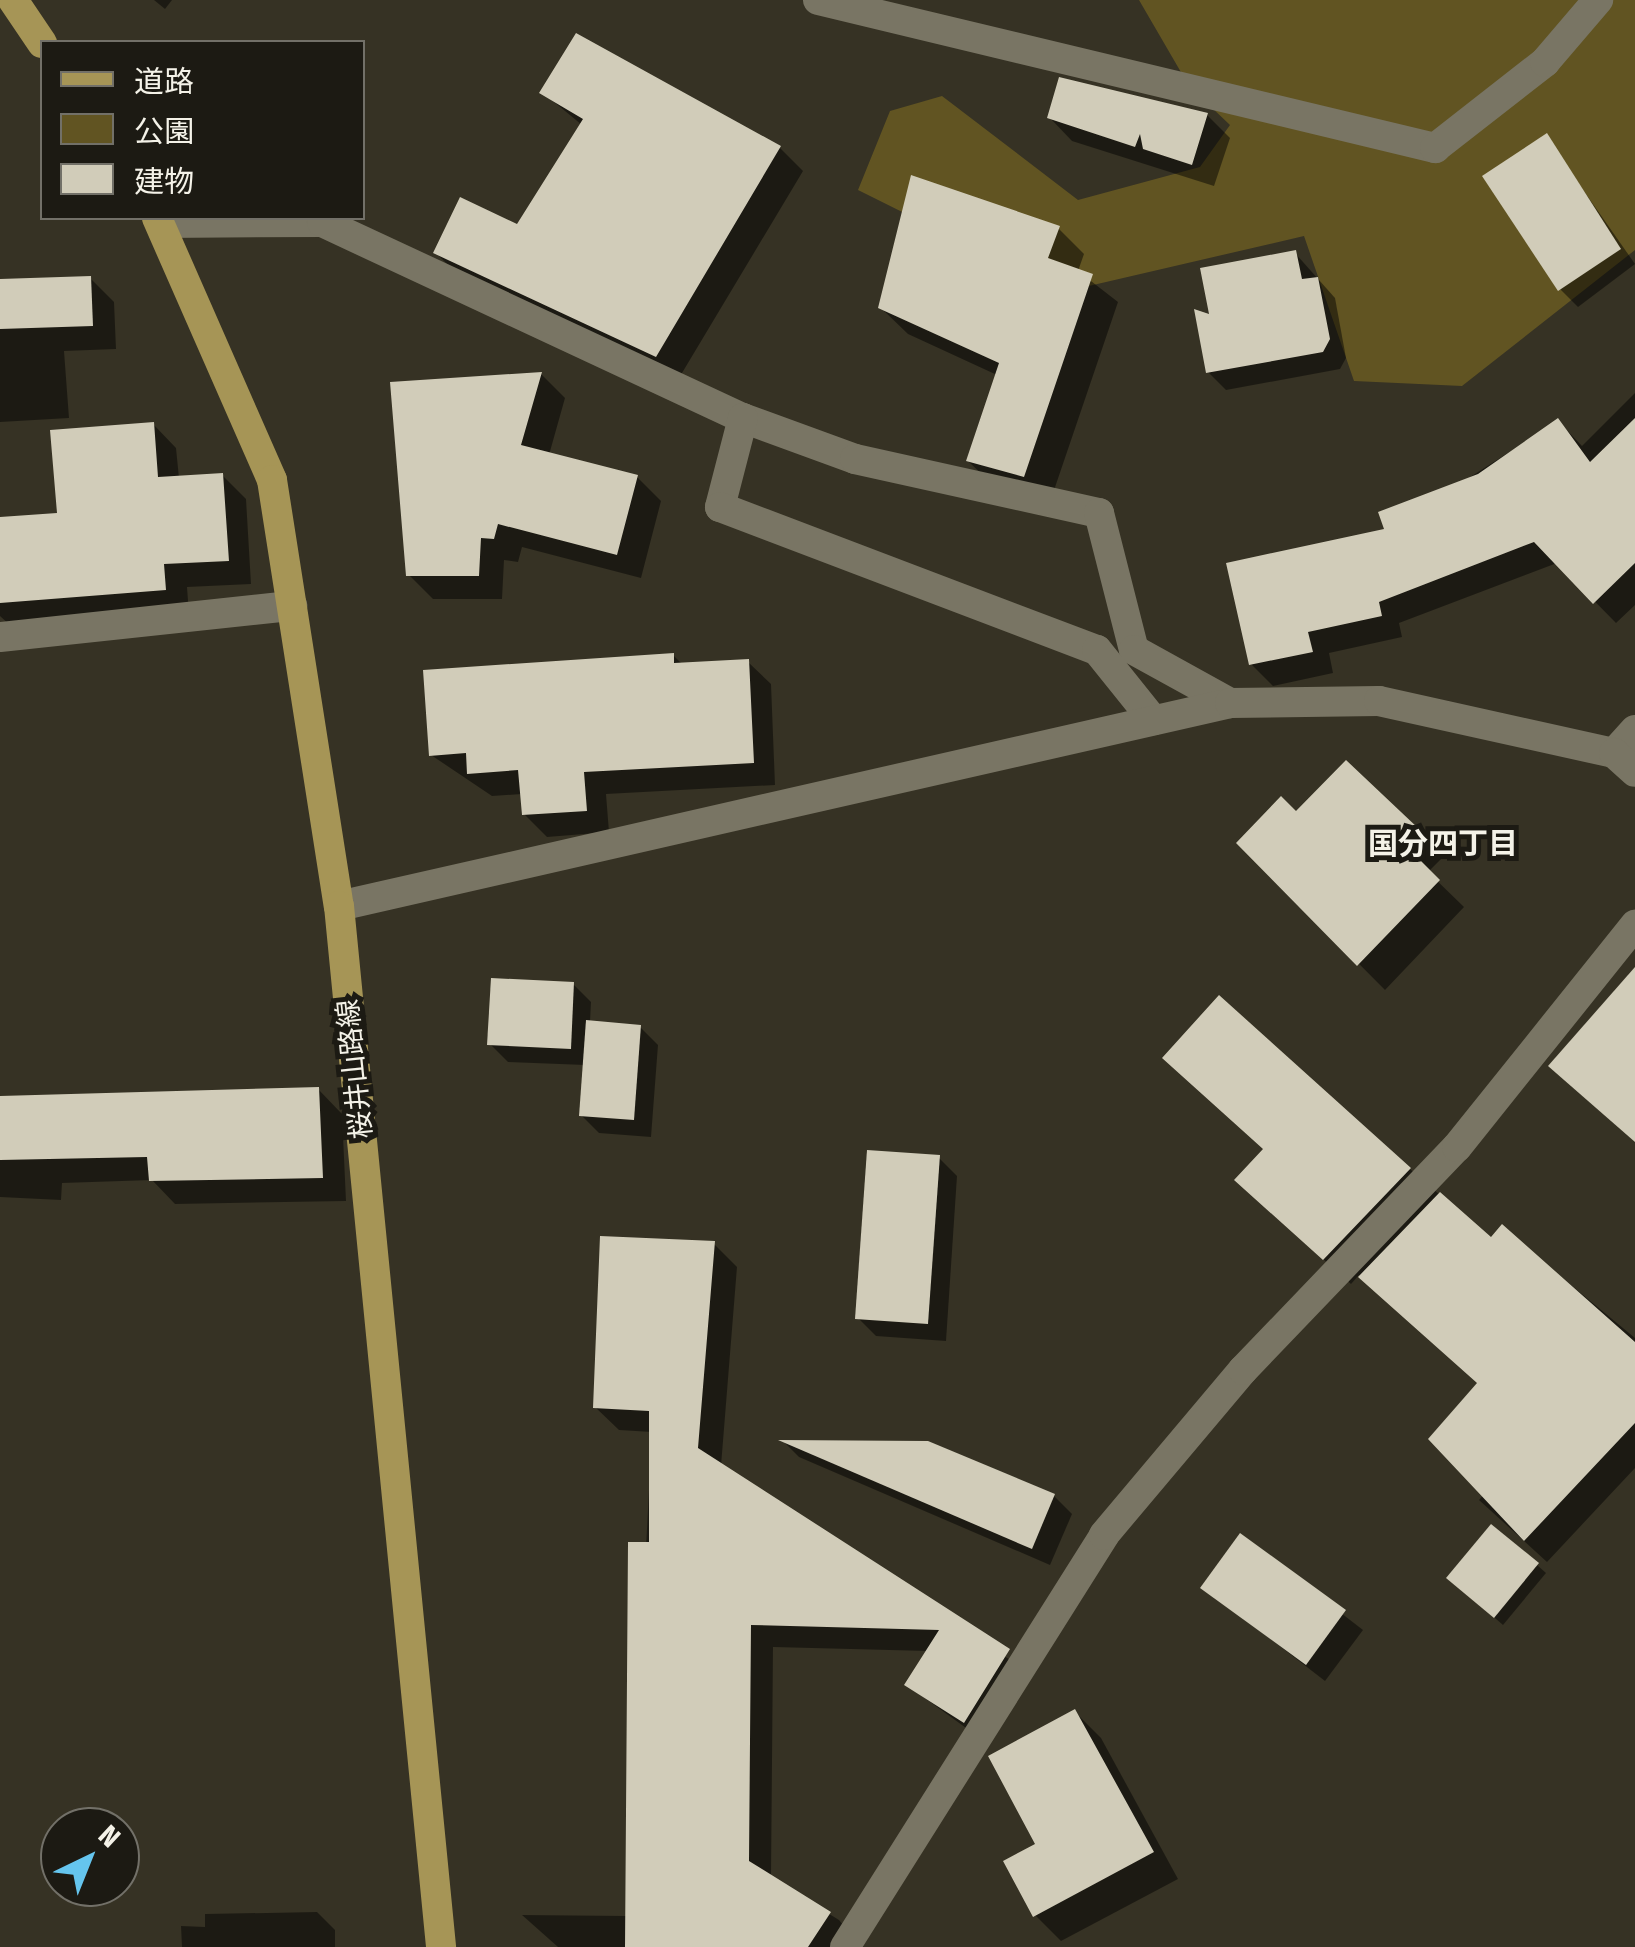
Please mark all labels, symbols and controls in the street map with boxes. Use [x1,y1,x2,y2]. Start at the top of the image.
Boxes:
legend [40,40,365,220]
text: 道路 [134,64,194,100]
text: 公園 [134,114,194,150]
text: 建物 [134,164,194,200]
district label: 国分四丁目 [1368,826,1518,862]
street label: 桜井山路線 [331,998,379,1140]
north arrow [40,1807,140,1907]
text: N [92,1818,127,1854]

